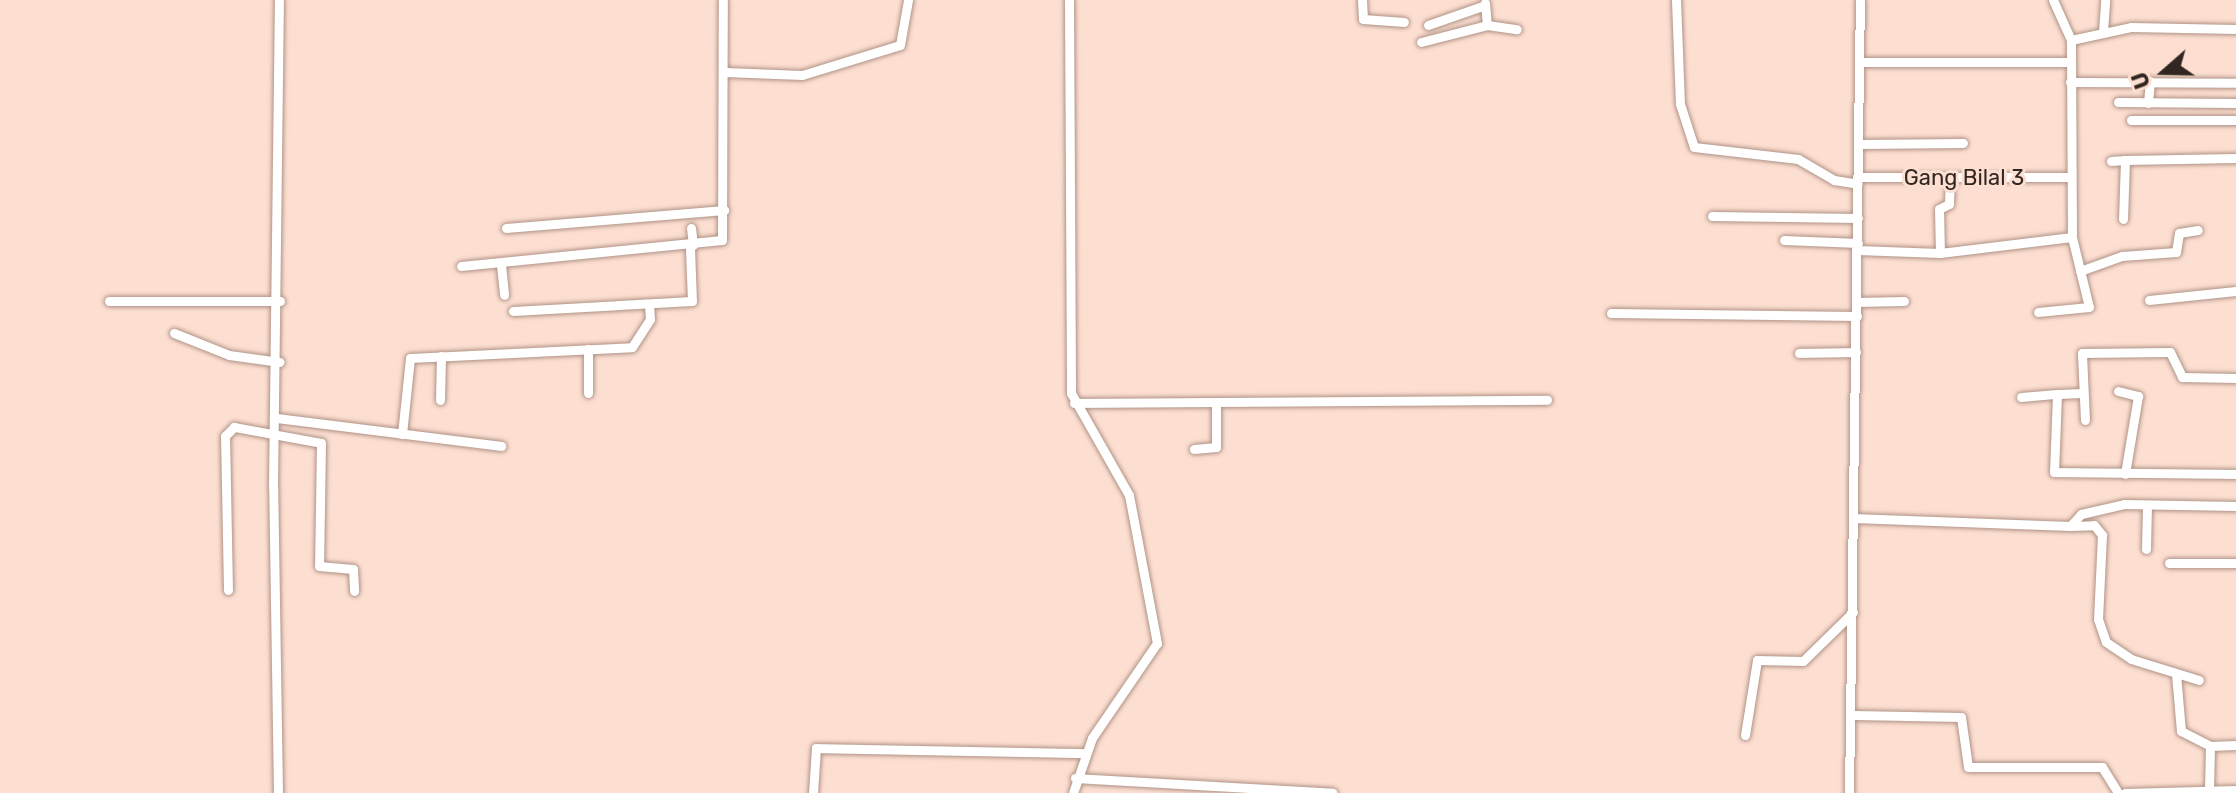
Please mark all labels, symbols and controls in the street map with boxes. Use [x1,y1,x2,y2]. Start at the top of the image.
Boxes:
north arrow [2124,32,2204,112]
text: U [2126,68,2156,92]
street label: Gang Bilal 3 [1904,165,2024,191]

